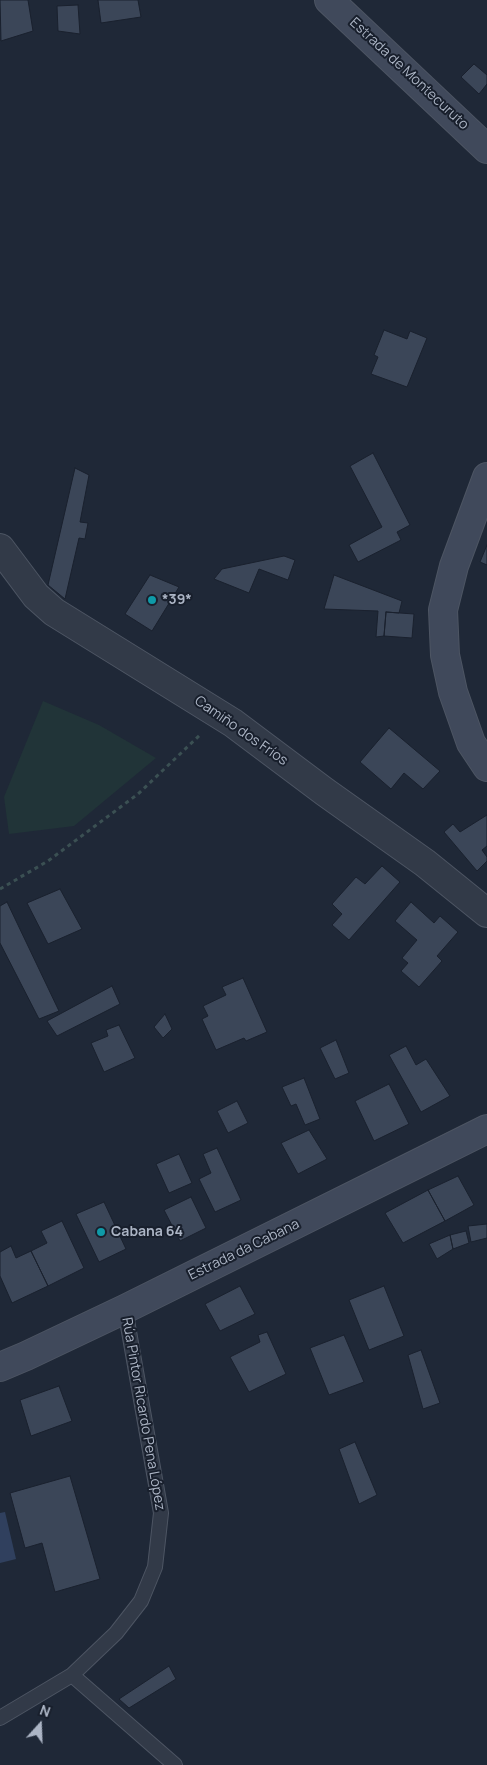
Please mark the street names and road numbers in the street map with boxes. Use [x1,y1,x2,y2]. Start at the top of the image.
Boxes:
street label: Estrada de Montecuruto [346,14,472,134]
street label: Camiño dos Fríos [191,693,291,769]
street label: Estrada da Cabana [186,1216,302,1284]
street label: Rúa Pintor Ricardo Pena López [118,1316,168,1512]

